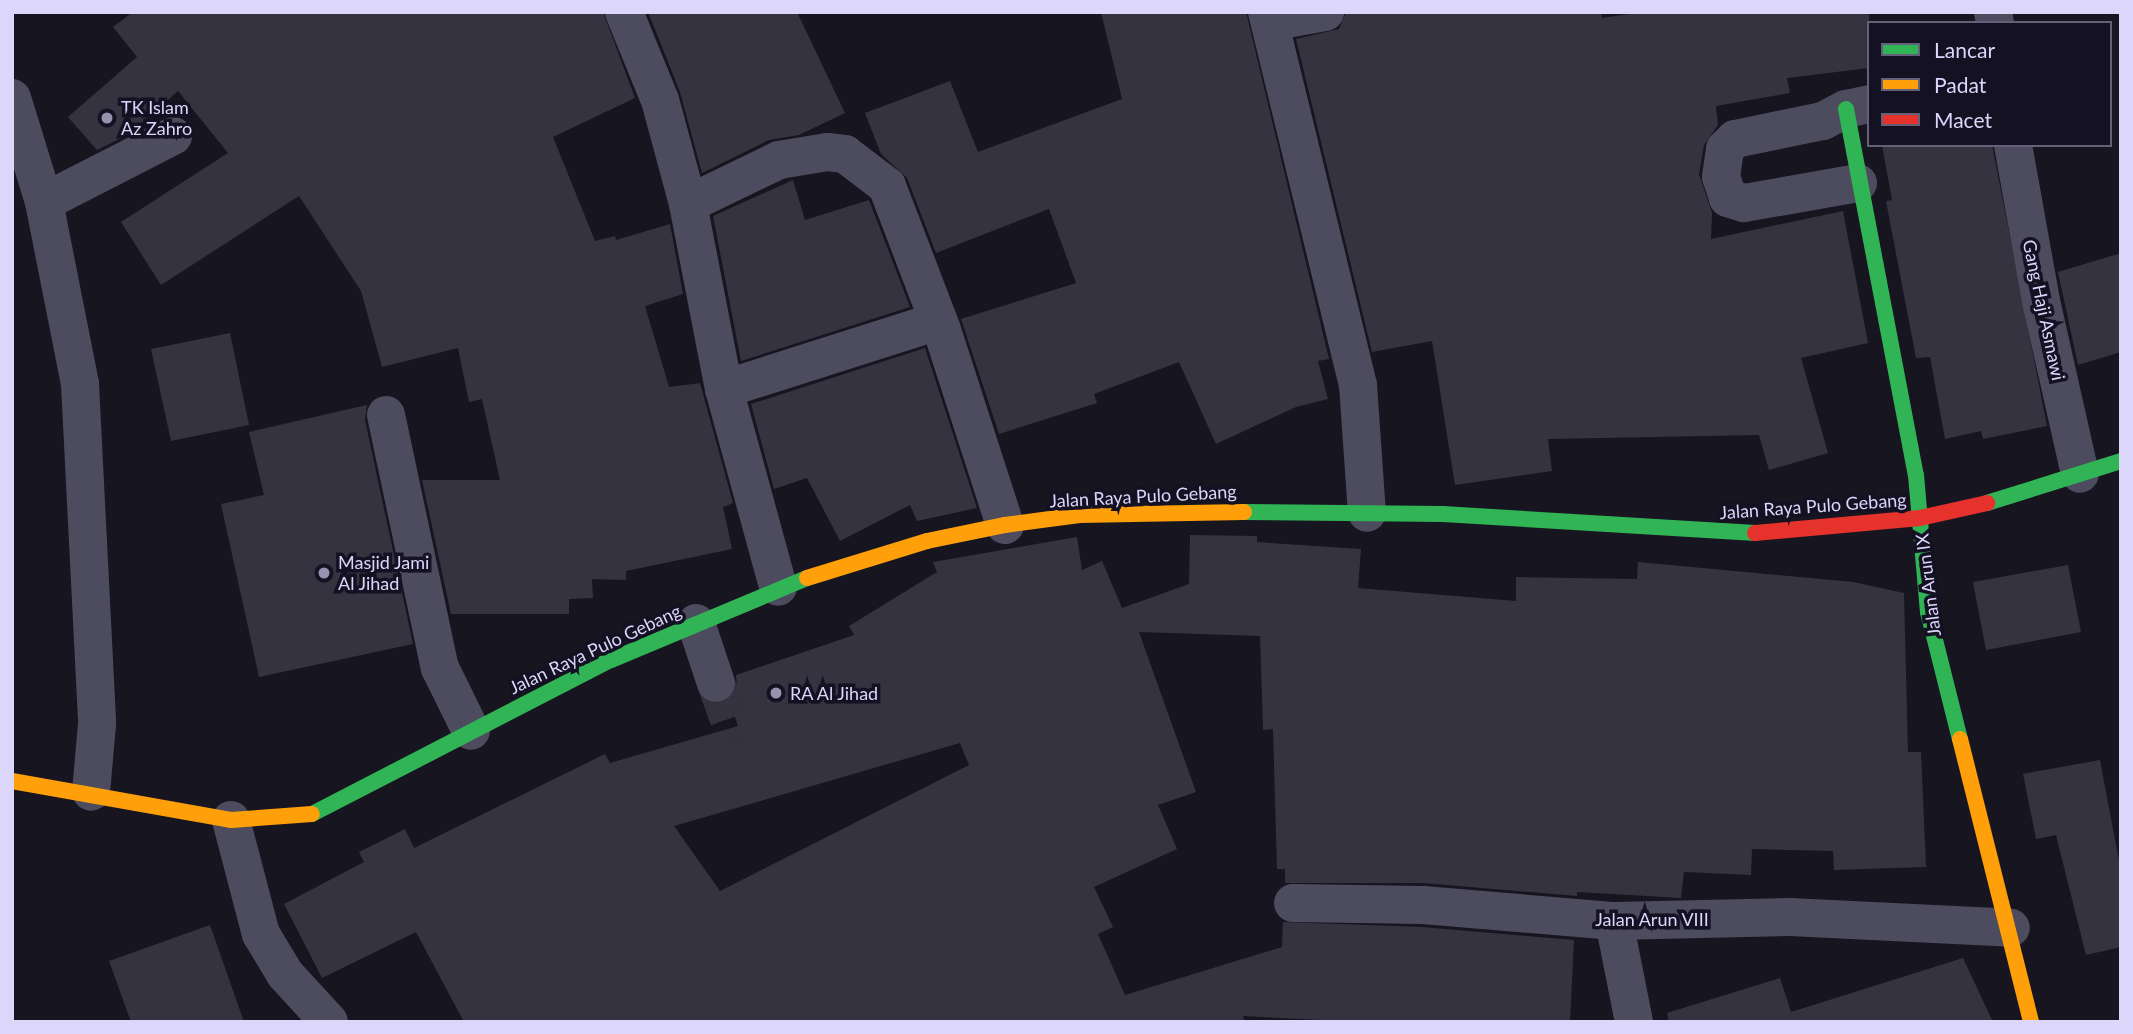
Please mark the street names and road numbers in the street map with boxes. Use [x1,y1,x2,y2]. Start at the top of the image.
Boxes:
street label: Gang Haji Asmawi [2018,237,2070,383]
street label: Jalan Raya Pulo Gebang [1049,480,1237,512]
street label: Jalan Raya Pulo Gebang [1719,489,1907,523]
street label: Jalan Arun IX [1911,532,1945,638]
street label: Jalan Raya Pulo Gebang [506,600,684,698]
street label: Jalan Arun VIII [1595,908,1709,930]

